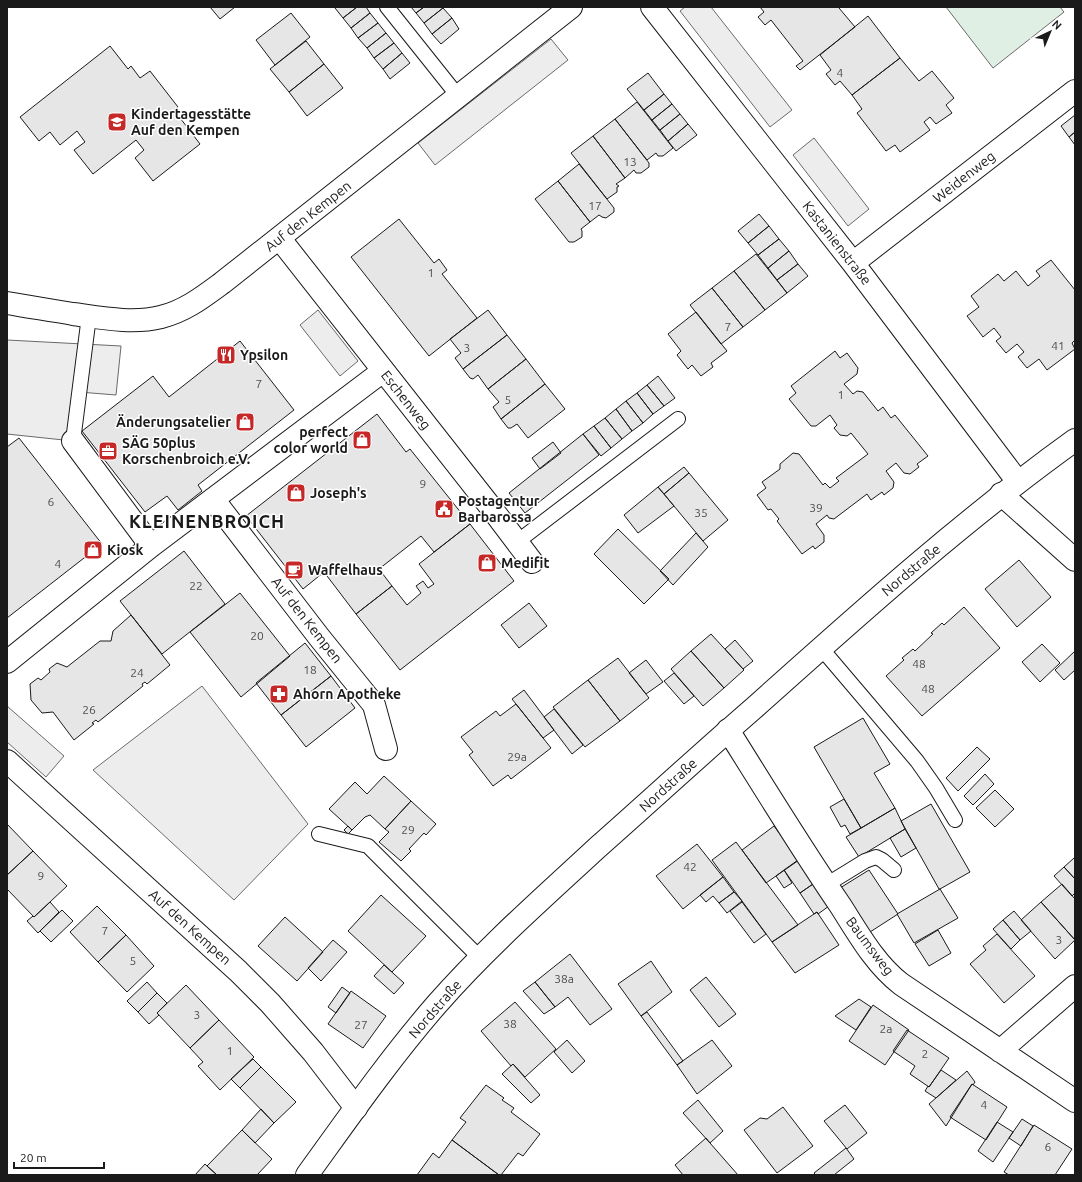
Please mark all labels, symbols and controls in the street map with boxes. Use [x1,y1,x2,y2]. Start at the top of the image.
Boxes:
north arrow [1030,12,1070,52]
text: N [1050,18,1064,32]
house number: 4 [837,66,844,79]
place label: Kindertagesstätte Auf den Kempen [131,106,251,138]
school or university icon: Kindertagesstätte Auf den Kempen [106,111,128,133]
street label: Weidenweg [930,148,998,206]
house number: 13 [623,155,637,168]
street label: Auf den Kempen [262,177,354,255]
street label: Kastanienstraße [799,198,875,288]
house number: 17 [588,199,602,212]
house number: 1 [428,266,434,279]
house number: 7 [725,320,731,333]
house number: 41 [1051,339,1065,352]
house number: 3 [464,341,470,354]
restaurant icon: Ypsilon [215,344,237,366]
place label: Ypsilon [240,347,288,363]
street label: Eschenweg [378,367,434,433]
house number: 7 [256,377,262,390]
house number: 1 [838,388,844,401]
house number: 5 [505,393,511,406]
shop icon: Änderungsatelier [234,411,256,433]
place label: Änderungsatelier [116,413,231,430]
place label: perfect color world [274,424,348,456]
shop icon: perfect color world [351,429,373,451]
place label: SÄG 50plus Korschenbroich e.V. [122,434,250,467]
office icon: SÄG 50plus Korschenbroich e.V. [97,440,119,462]
house number: 9 [420,477,426,490]
shop icon: Joseph's [285,482,307,504]
place label: Joseph's [310,485,367,501]
place label: Postagentur Barbarossa [458,493,540,525]
house number: 6 [48,495,55,508]
public building icon: Postagentur Barbarossa [433,498,455,520]
house number: 39 [809,501,823,514]
house number: 35 [694,506,708,519]
district label: KLEINENBROICH [129,511,285,531]
shop icon: Kiosk [82,539,104,561]
street label: Nordstraße [878,541,944,599]
place label: Kiosk [107,542,143,558]
shop icon: Medifit [476,552,498,574]
place label: Medifit [501,555,549,571]
house number: 4 [55,557,62,570]
cafe icon: Waffelhaus [283,559,305,581]
place label: Waffelhaus [308,562,383,578]
street label: Auf den Kempen [268,574,346,666]
house number: 22 [189,579,203,592]
house number: 20 [250,629,264,642]
house number: 48 [912,657,926,670]
house number: 18 [303,663,317,676]
house number: 24 [130,666,144,679]
house number: 48 [921,682,935,695]
pharmacy icon: Ahorn Apotheke [268,683,290,705]
place label: Ahorn Apotheke [293,686,401,702]
house number: 26 [82,703,96,716]
house number: 29a [507,750,527,763]
street label: Nordstraße [636,755,700,815]
house number: 29 [401,823,415,836]
house number: 42 [683,860,697,873]
house number: 9 [38,869,44,882]
street label: Auf den Kempen [146,886,234,968]
street label: Baumsweg [843,914,897,978]
house number: 7 [102,924,108,937]
house number: 3 [1056,933,1062,946]
house number: 5 [130,954,136,967]
house number: 38a [554,972,574,985]
street label: Nordstraße [405,977,465,1041]
house number: 3 [194,1008,200,1021]
house number: 38 [503,1017,517,1030]
house number: 27 [354,1018,368,1031]
house number: 2a [880,1022,892,1035]
house number: 1 [227,1044,233,1057]
house number: 2 [922,1047,928,1060]
house number: 4 [981,1098,988,1111]
house number: 6 [1045,1140,1052,1153]
scale bar [14,1144,104,1170]
text: 20 m [20,1151,47,1164]

